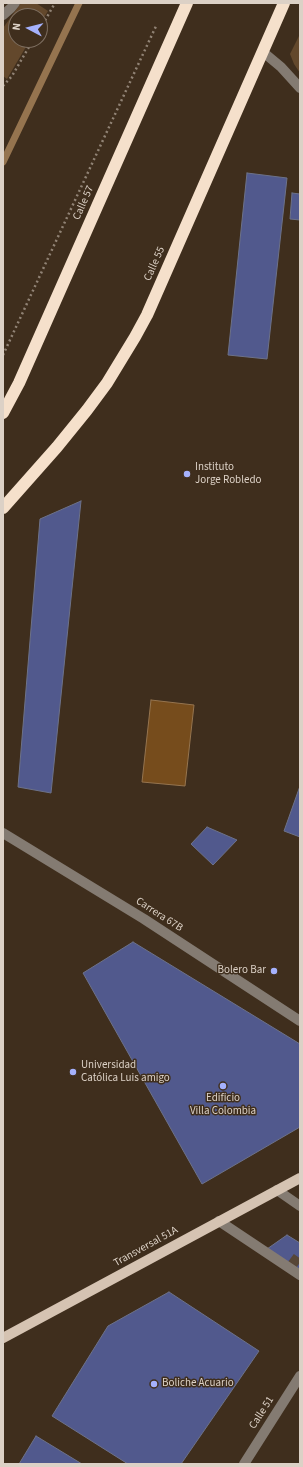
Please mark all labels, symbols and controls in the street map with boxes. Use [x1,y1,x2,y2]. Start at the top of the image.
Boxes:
north arrow [8,8,48,48]
text: N [9,22,24,31]
street label: Calle 57 [71,184,97,222]
street label: Calle 55 [142,245,168,283]
place label: Instituto Jorge Robledo [195,461,262,487]
marker: Instituto Jorge Robledo [182,469,192,479]
street label: Carrera 67B [133,895,185,935]
place label: Bolero Bar [218,964,266,978]
marker: Bolero Bar [269,966,279,976]
place label: Universidad Católica Luis amigo [81,1059,170,1085]
marker: Universidad Católica Luis amigo [68,1067,78,1077]
marker: Edificio Villa Colombia [218,1081,228,1091]
place label: Edificio Villa Colombia [190,1092,256,1118]
street label: Transversal 51A [112,1224,180,1270]
place label: Boliche Acuario [162,1377,234,1391]
marker: Boliche Acuario [149,1379,159,1389]
street label: Calle 51 [247,1394,277,1432]

